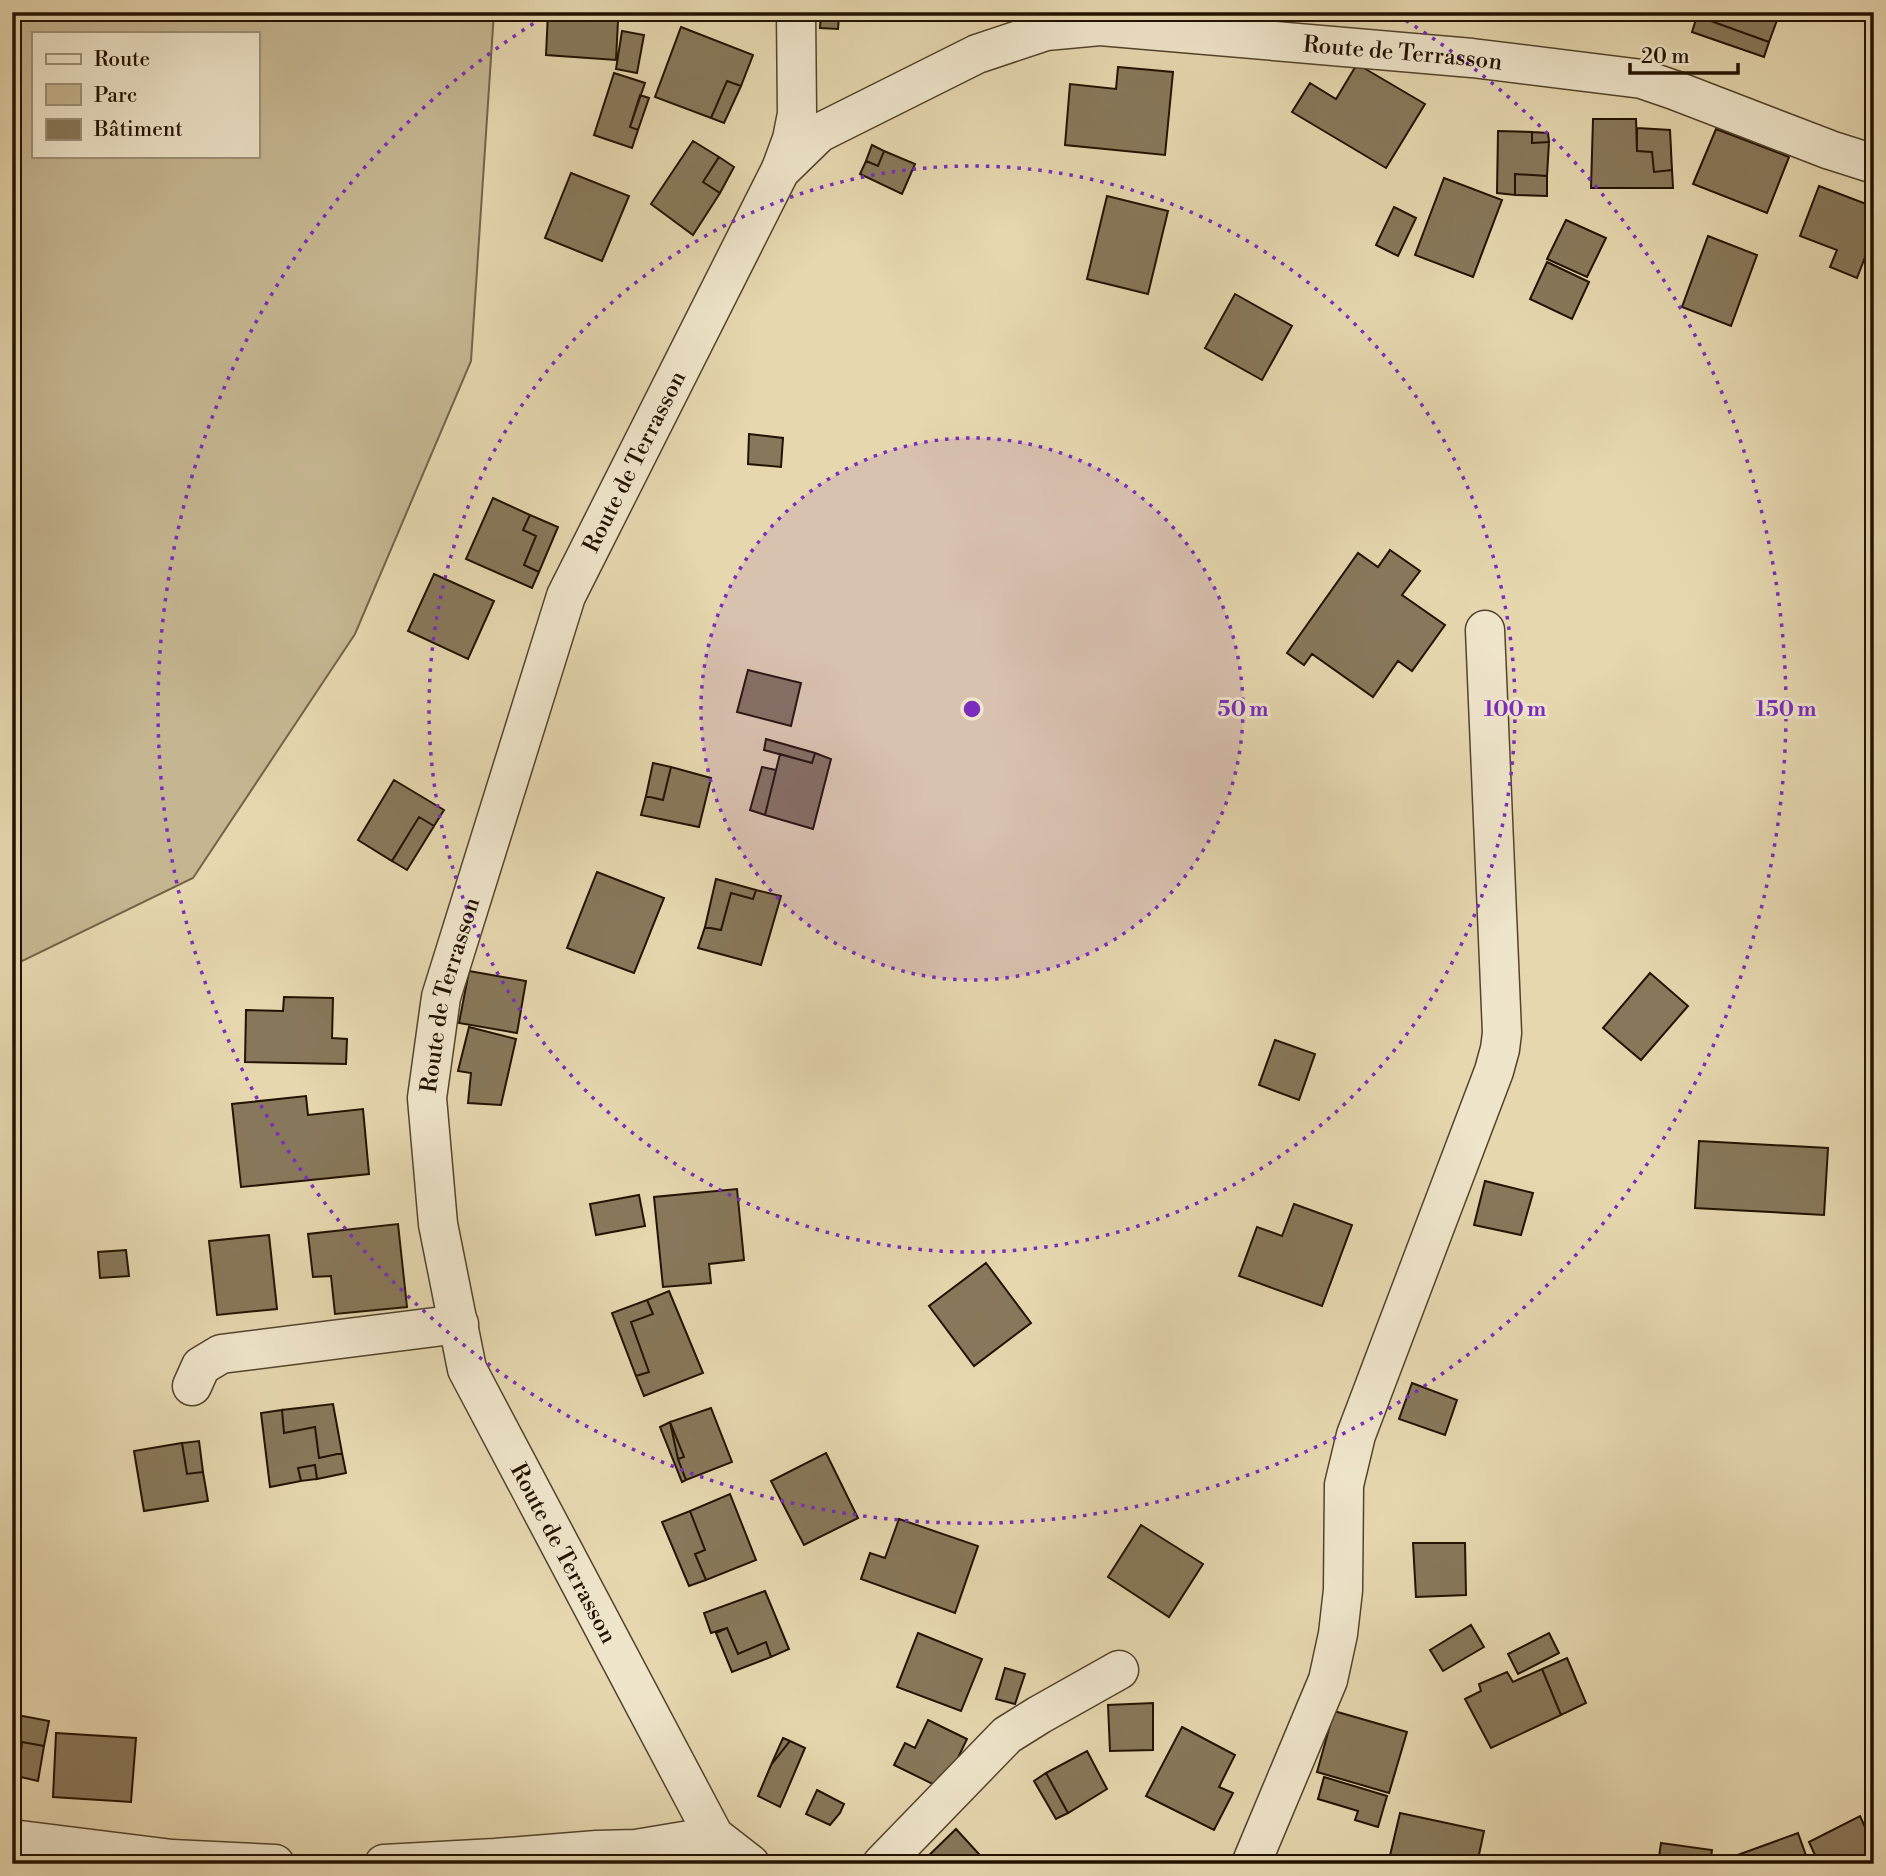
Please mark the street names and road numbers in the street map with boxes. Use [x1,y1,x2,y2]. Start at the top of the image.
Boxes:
street label: Route de Terrasson [1302,31,1504,77]
street label: Route de Terrasson [577,366,692,557]
street label: Route de Terrasson [415,894,486,1094]
street label: Route de Terrasson [504,1459,623,1649]

